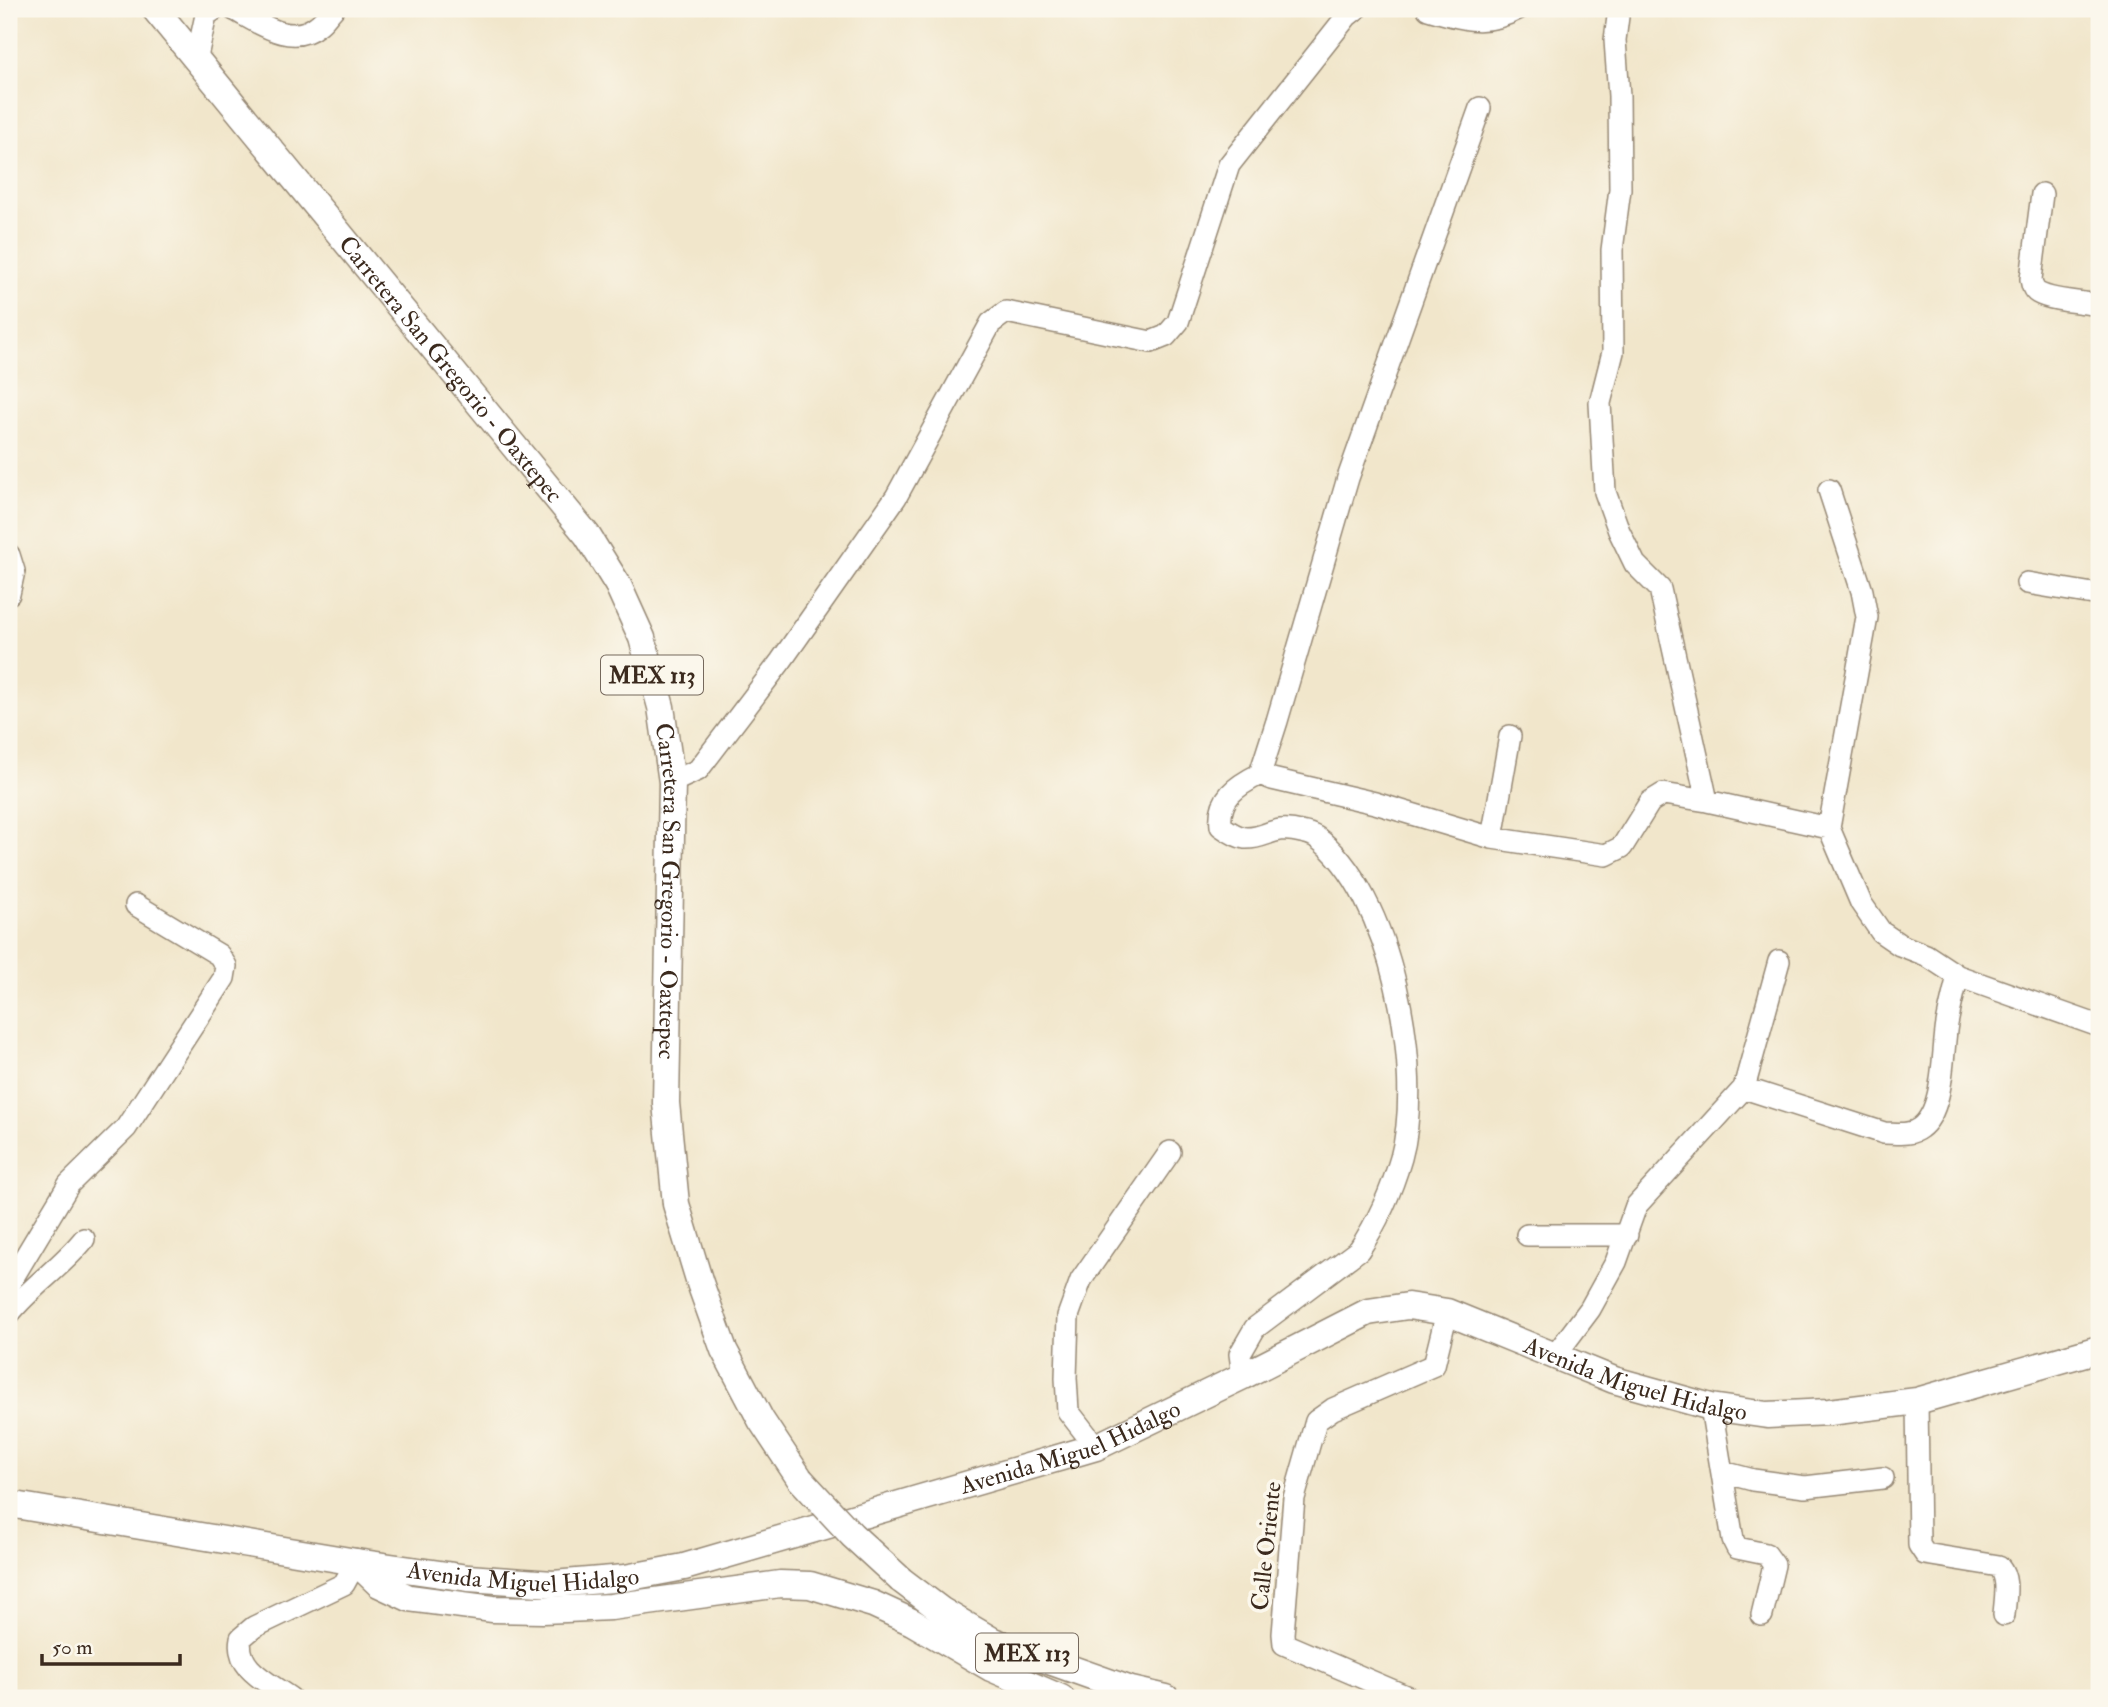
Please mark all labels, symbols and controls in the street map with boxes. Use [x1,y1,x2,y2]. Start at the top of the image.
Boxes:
street label: Carretera San Gregorio - Oaxtepec [331,229,569,510]
road number: MEX 113 [601,656,703,694]
street label: Carretera San Gregorio - Oaxtepec [648,721,687,1060]
street label: Avenida Miguel Hidalgo [1518,1330,1749,1428]
street label: Avenida Miguel Hidalgo [956,1394,1186,1502]
street label: Calle Oriente [1244,1480,1289,1612]
street label: Avenida Miguel Hidalgo [404,1554,642,1600]
scale bar [42,1623,180,1667]
text: 50 m [52,1634,93,1661]
road number: MEX 113 [976,1634,1078,1672]

